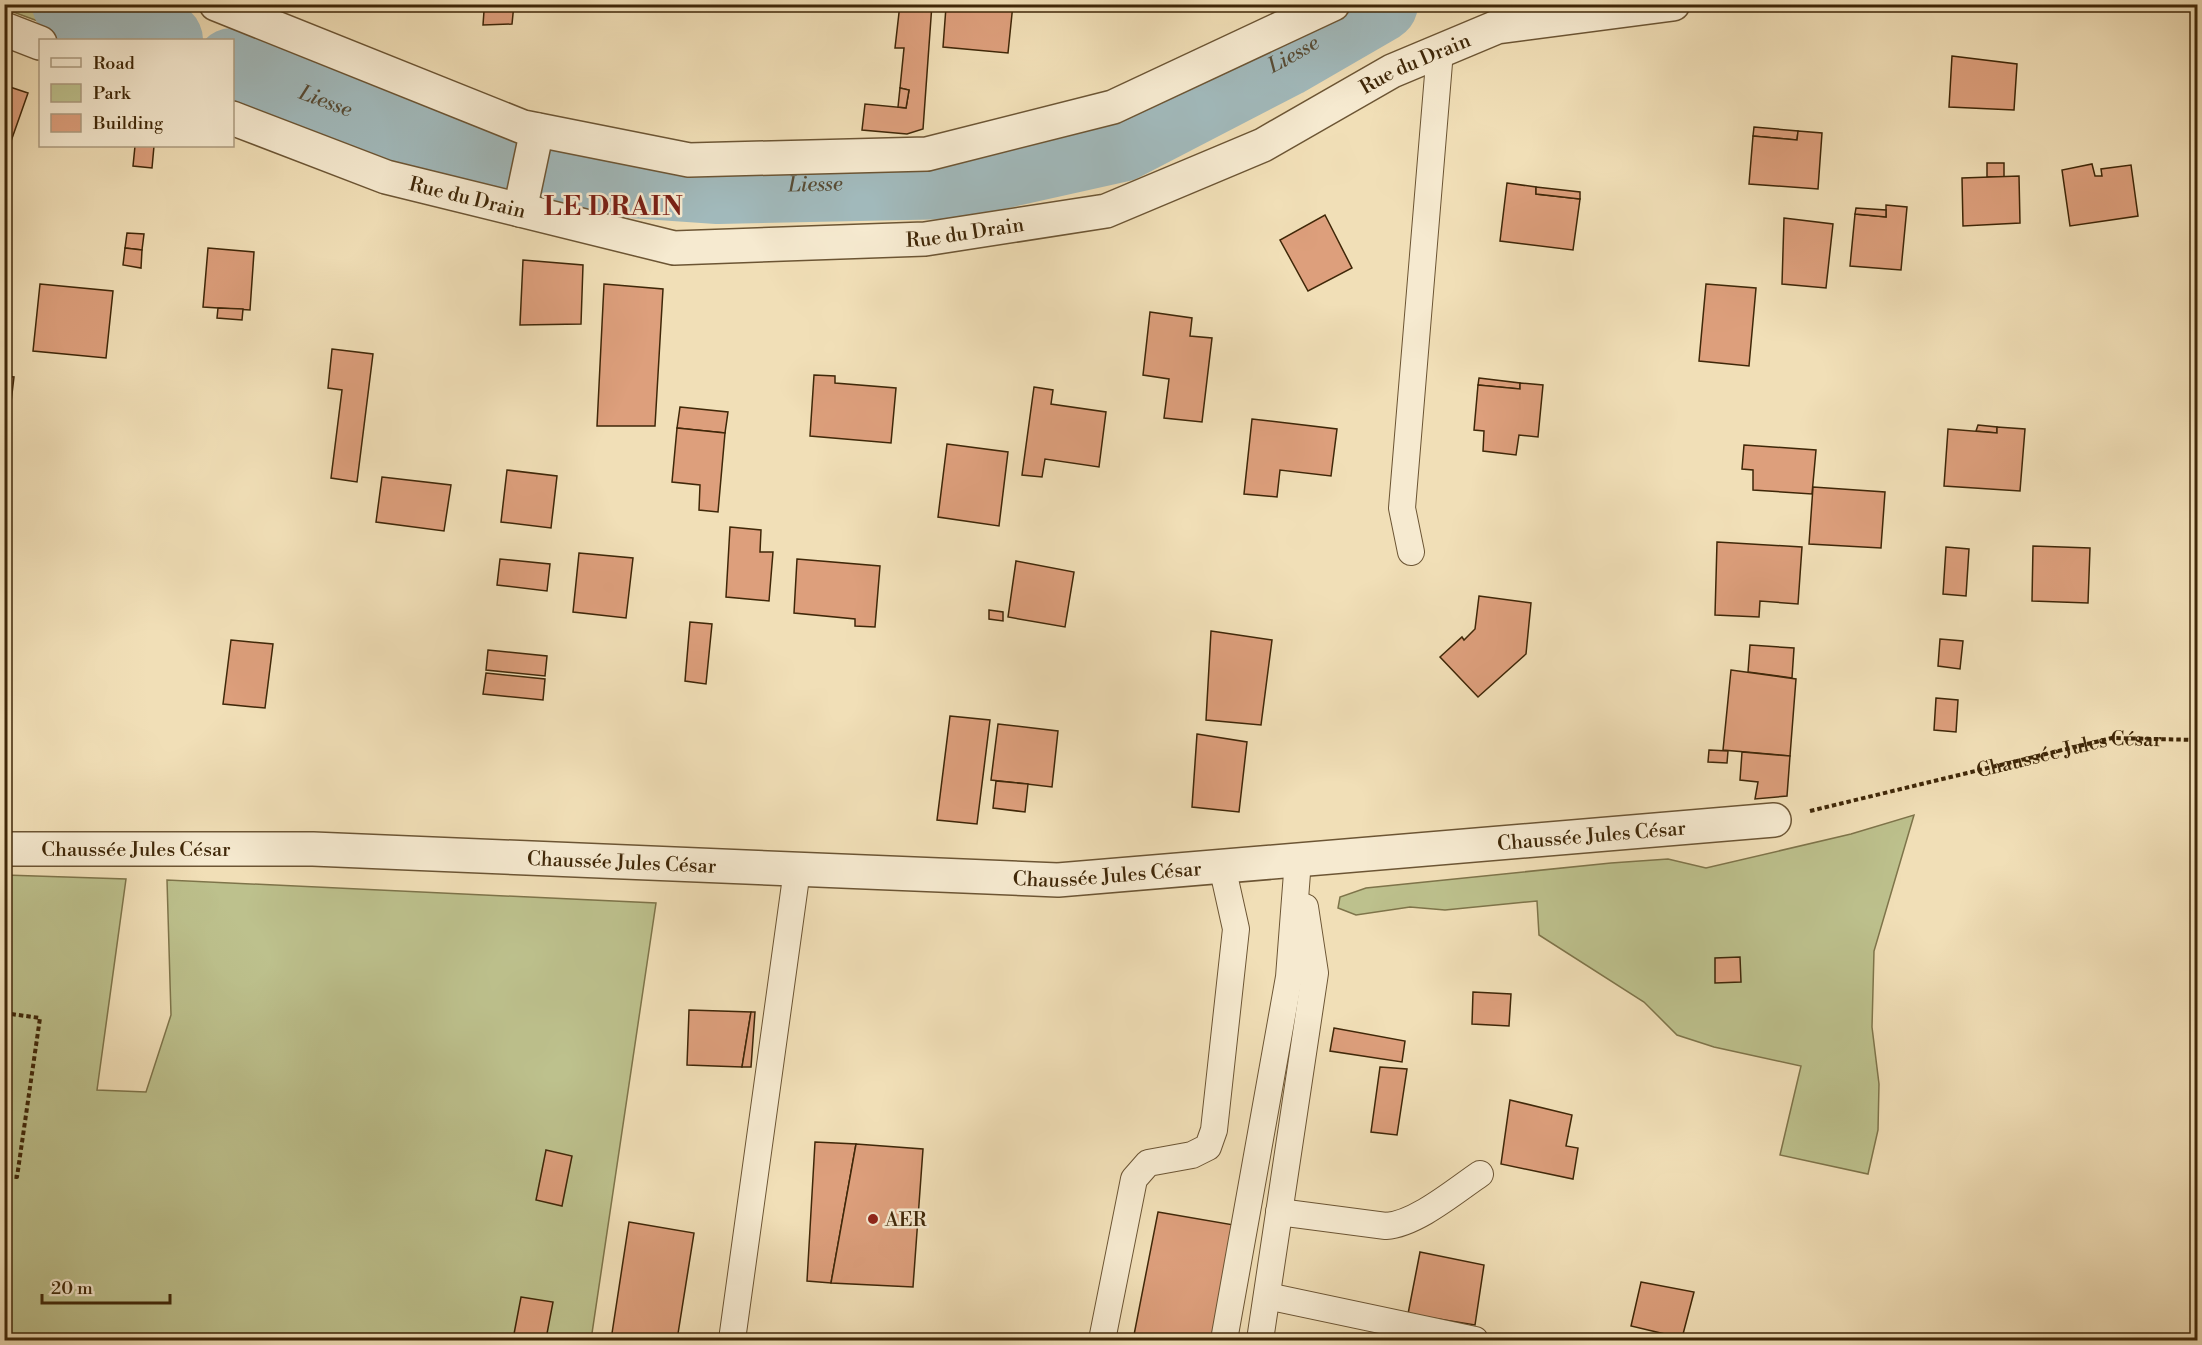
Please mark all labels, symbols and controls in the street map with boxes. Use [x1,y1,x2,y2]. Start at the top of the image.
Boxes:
street label: Rue du Drain [1356,28,1475,101]
water label: Liesse [1263,30,1324,80]
legend [39,39,234,147]
text: Road [93,52,136,75]
water label: Liesse [294,80,356,124]
text: Park [93,82,132,105]
text: Building [92,112,164,135]
water label: Liesse [787,171,843,199]
street label: Rue du Drain [406,172,528,225]
district label: LE DRAIN [544,191,684,223]
street label: Rue du Drain [905,213,1026,254]
street label: Chaussée Jules César [1974,727,2163,784]
street label: Chaussée Jules César [1496,816,1687,857]
street label: Chaussée Jules César [41,838,231,863]
street label: Chaussée Jules César [527,847,717,880]
street label: Chaussée Jules César [1012,857,1203,894]
place label: AER [884,1208,928,1233]
marker: AER [866,1212,880,1226]
scale bar [42,1267,170,1305]
text: 20 m [51,1277,93,1300]

